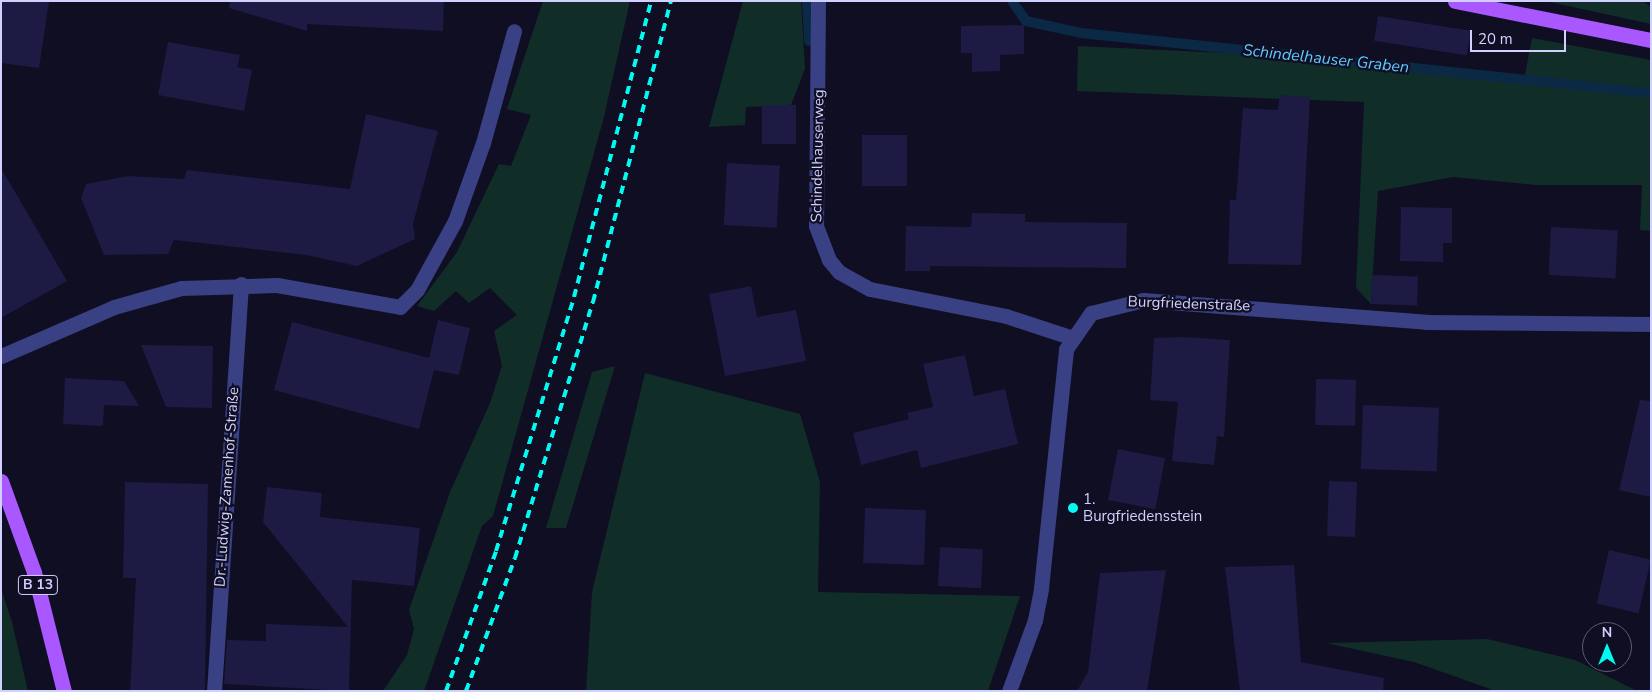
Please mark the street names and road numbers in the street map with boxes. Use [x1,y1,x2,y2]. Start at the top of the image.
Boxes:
street label: Schindelhauserweg [808,89,828,223]
street label: Burgfriedenstraße [1127,293,1251,315]
street label: Dr.-Ludwig-Zamenhof-Straße [211,386,243,588]
road number: B 13 [17,574,59,596]

